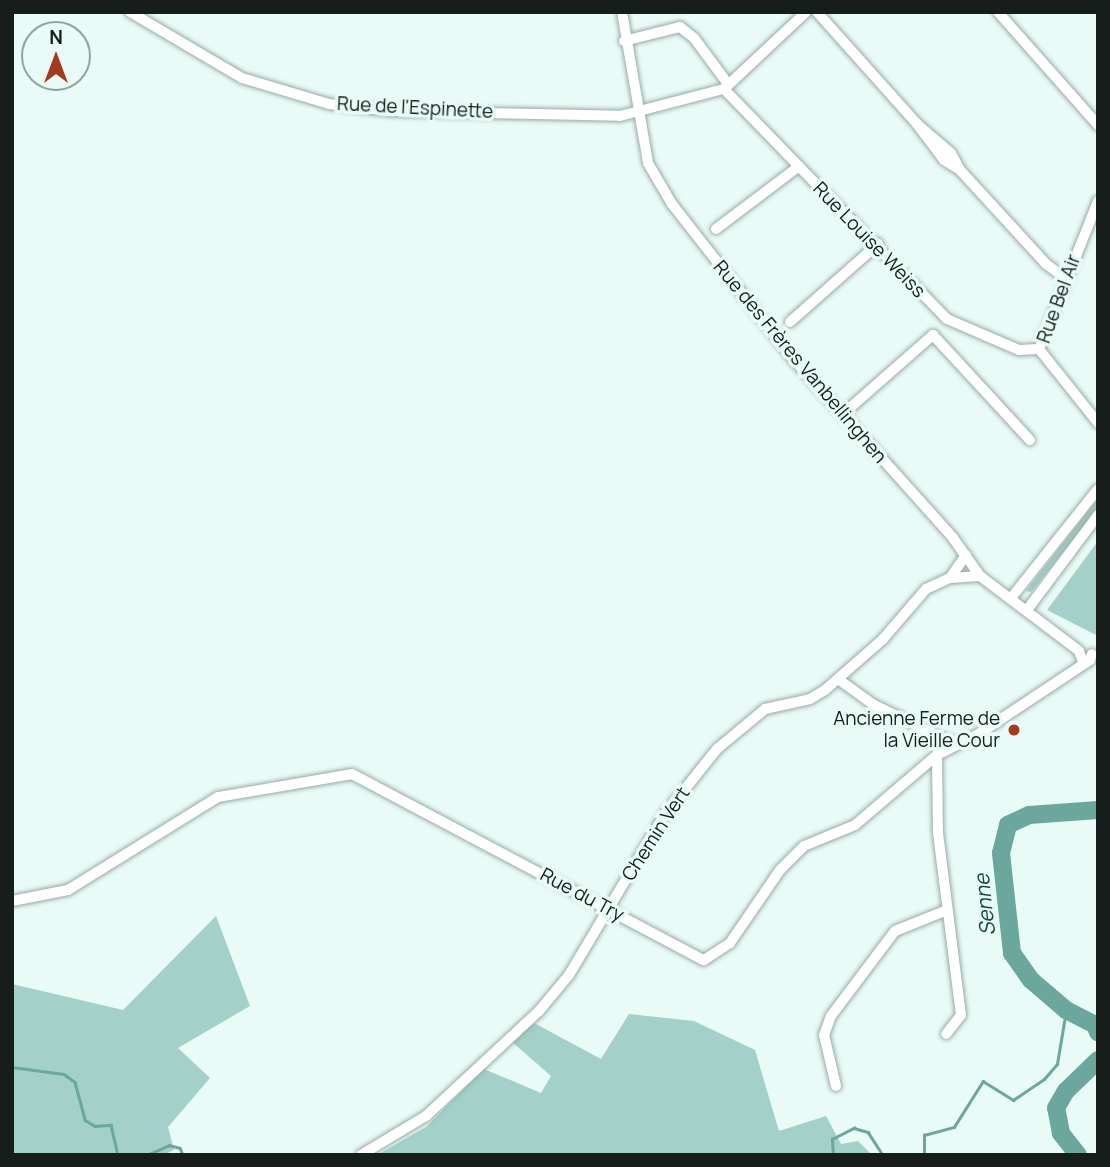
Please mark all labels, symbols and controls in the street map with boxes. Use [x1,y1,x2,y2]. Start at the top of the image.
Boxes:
north arrow [21,21,91,91]
text: N [49,24,63,50]
street label: Rue de l'Espinette [336,93,494,123]
street label: Rue Louise Weiss [808,177,930,303]
street label: Rue Bel Air [1032,252,1086,346]
street label: Rue des Frères Vanbellinghen [709,256,891,468]
place label: Ancienne Ferme de la Vieille Cour [833,708,1000,752]
marker: Ancienne Ferme de la Vieille Cour [1006,722,1022,738]
street label: Chemin Vert [617,783,695,885]
street label: Rue du Try [536,863,628,927]
water label: Senne [968,873,1000,937]

